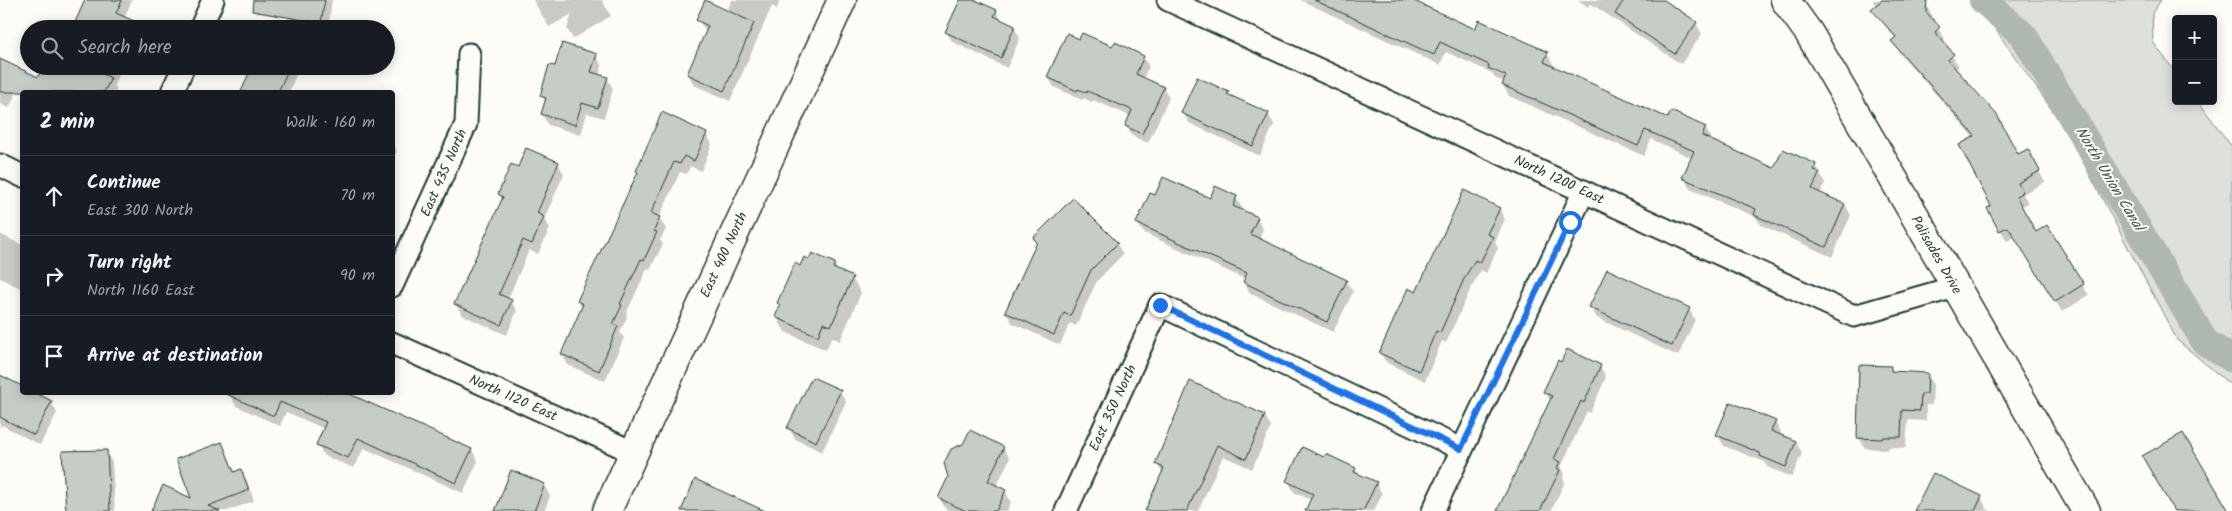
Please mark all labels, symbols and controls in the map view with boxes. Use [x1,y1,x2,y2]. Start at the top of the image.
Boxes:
map controls [2172,15,2217,105]
button: + [2172,15,2217,60]
search box [20,20,395,75]
text: Search here [78,33,172,63]
icon: search [38,34,66,62]
button: − [2172,60,2217,105]
text: 2 min [40,106,95,139]
text: Walk · 160 m [286,110,375,135]
water label: North Union Canal [2068,122,2151,239]
street label: East 435 North [415,126,473,220]
street label: North 1200 East [1510,149,1608,211]
text: Continue [87,168,160,198]
icon: ahead [40,182,68,210]
text: 70 m [340,183,375,208]
text: East 300 North [87,198,193,223]
street label: East 400 North [694,208,754,302]
route start [1559,211,1582,234]
street label: Palisades Drive [1905,212,1968,299]
text: Turn right [87,248,172,278]
icon: right [40,262,68,290]
text: 90 m [340,263,375,288]
text: North 1160 East [87,278,195,303]
route end [1149,294,1172,317]
text: Arrive at destination [87,341,263,371]
icon: arrive [40,342,68,370]
street label: East 350 North [1083,361,1143,455]
street label: North 1120 East [465,369,561,428]

